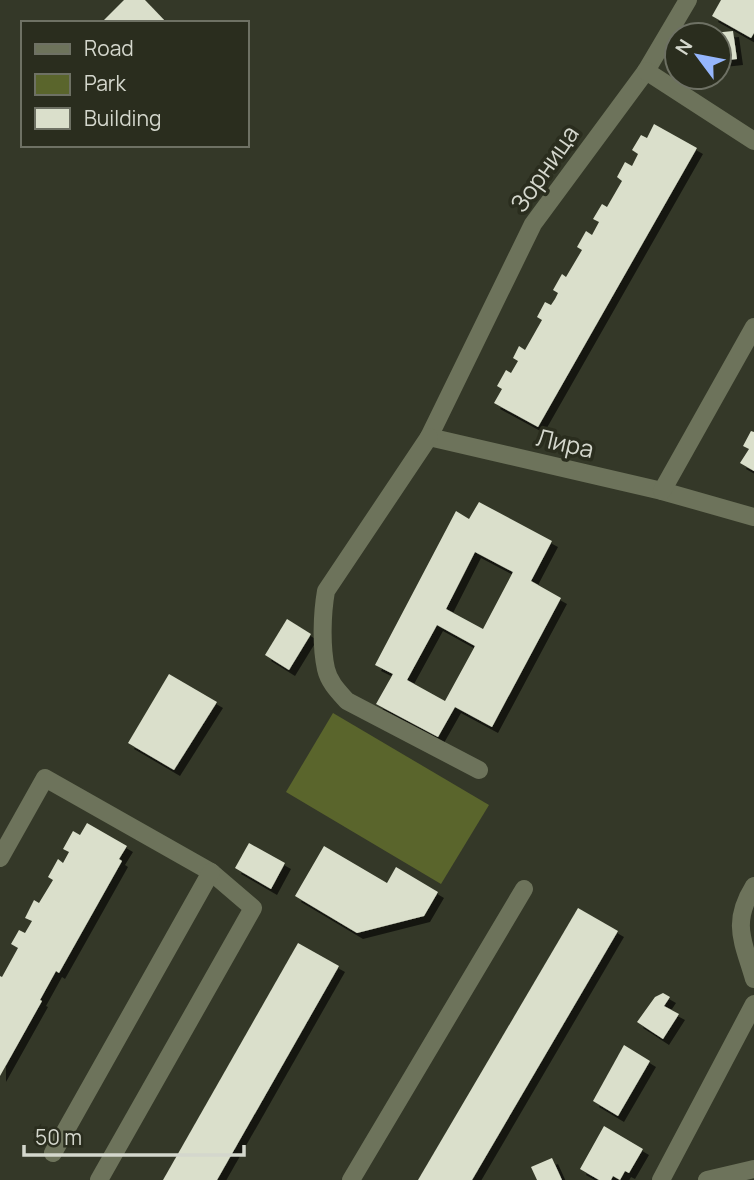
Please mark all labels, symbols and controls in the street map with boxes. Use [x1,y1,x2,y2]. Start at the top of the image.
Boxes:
legend [21,21,248,147]
north arrow [663,21,733,91]
text: Road [84,34,134,62]
text: N [669,34,698,60]
text: Park [84,69,126,97]
text: Building [84,104,161,132]
street label: Зорница [502,118,586,218]
street label: Лира [533,420,597,465]
scale bar [24,1114,245,1158]
text: 50 m [35,1123,82,1151]

